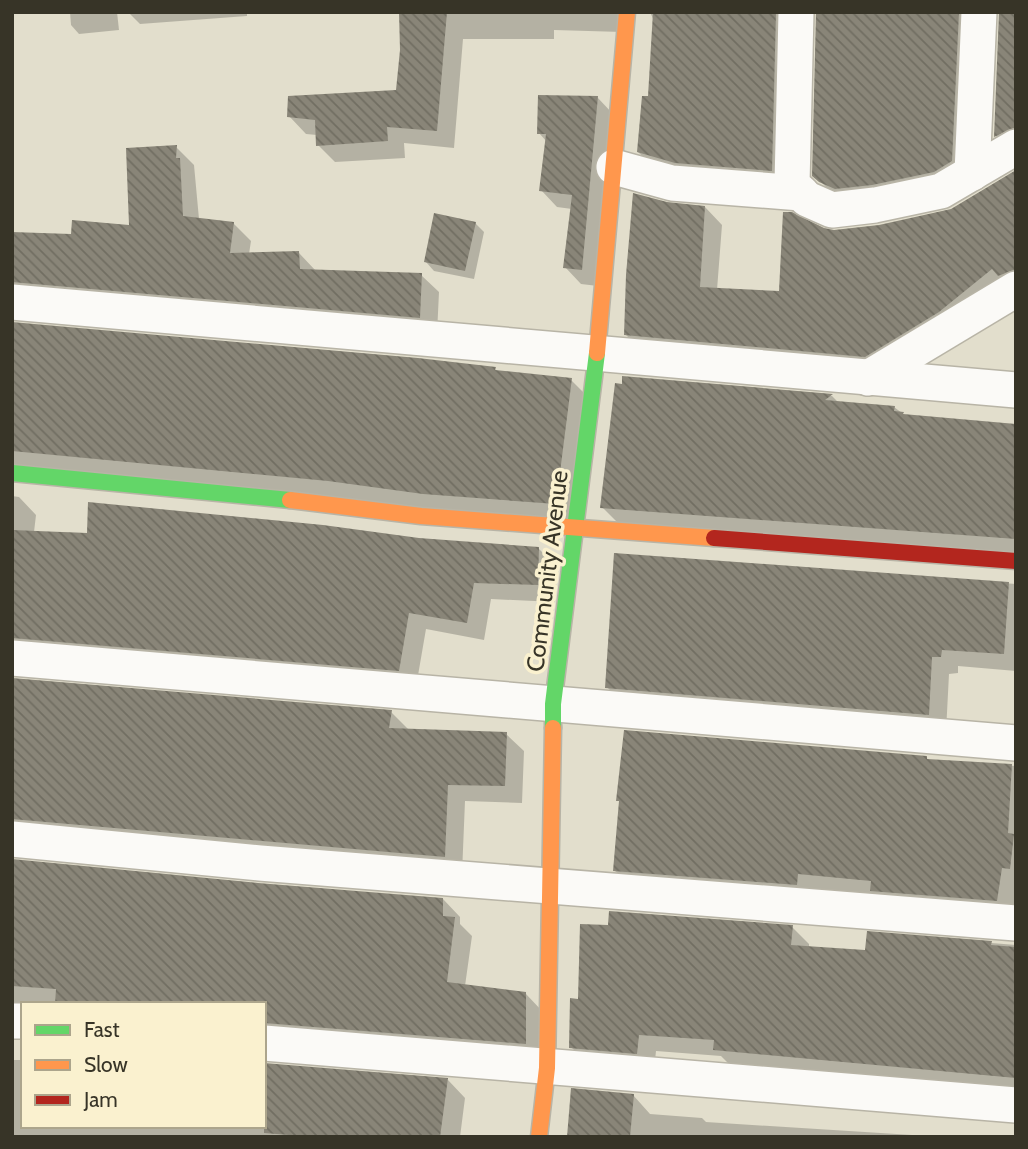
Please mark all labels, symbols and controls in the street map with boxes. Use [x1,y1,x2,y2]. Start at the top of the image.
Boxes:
street label: Community Avenue [520,469,574,673]
legend [21,1002,266,1128]
text: Fast [84,1017,120,1042]
text: Slow [84,1052,128,1077]
text: Jam [83,1087,118,1112]

